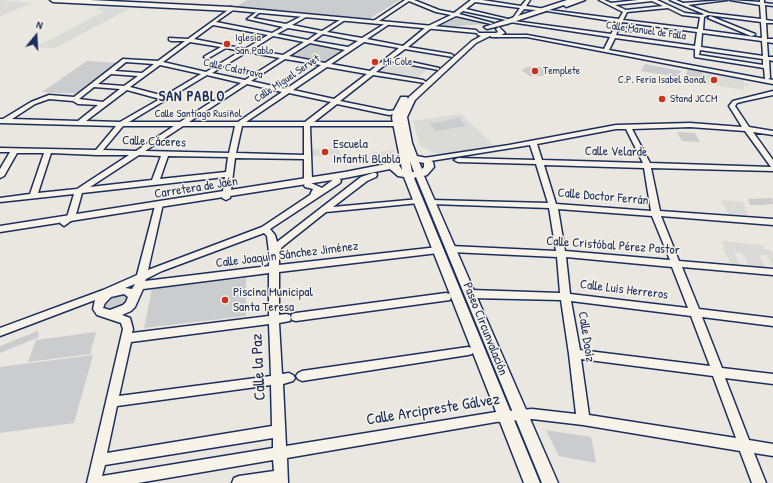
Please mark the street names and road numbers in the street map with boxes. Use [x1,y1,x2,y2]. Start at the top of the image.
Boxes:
street label: Calle Manuel de Falla [605,19,687,43]
street label: Calle Miguel Servet [252,52,322,106]
street label: Calle Calatrava [202,56,264,82]
street label: Calle Santiago Rusiñol [154,107,242,121]
street label: Calle Cáceres [122,133,186,151]
street label: Calle Velarde [585,144,647,160]
street label: Carretera de Jaén [153,174,239,202]
street label: Calle Doctor Ferrán [557,185,649,209]
street label: Calle Cristóbal Pérez Pastor [546,234,680,258]
street label: Calle Joaquín Sánchez Jiménez [215,239,359,271]
street label: Calle Luis Herreros [579,277,669,303]
street label: Paseo Circunvalación [459,280,511,378]
street label: Calle Daoíz [574,311,598,363]
street label: Calle la Paz [248,333,270,401]
street label: Calle Arcipreste Gálvez [365,390,501,430]

